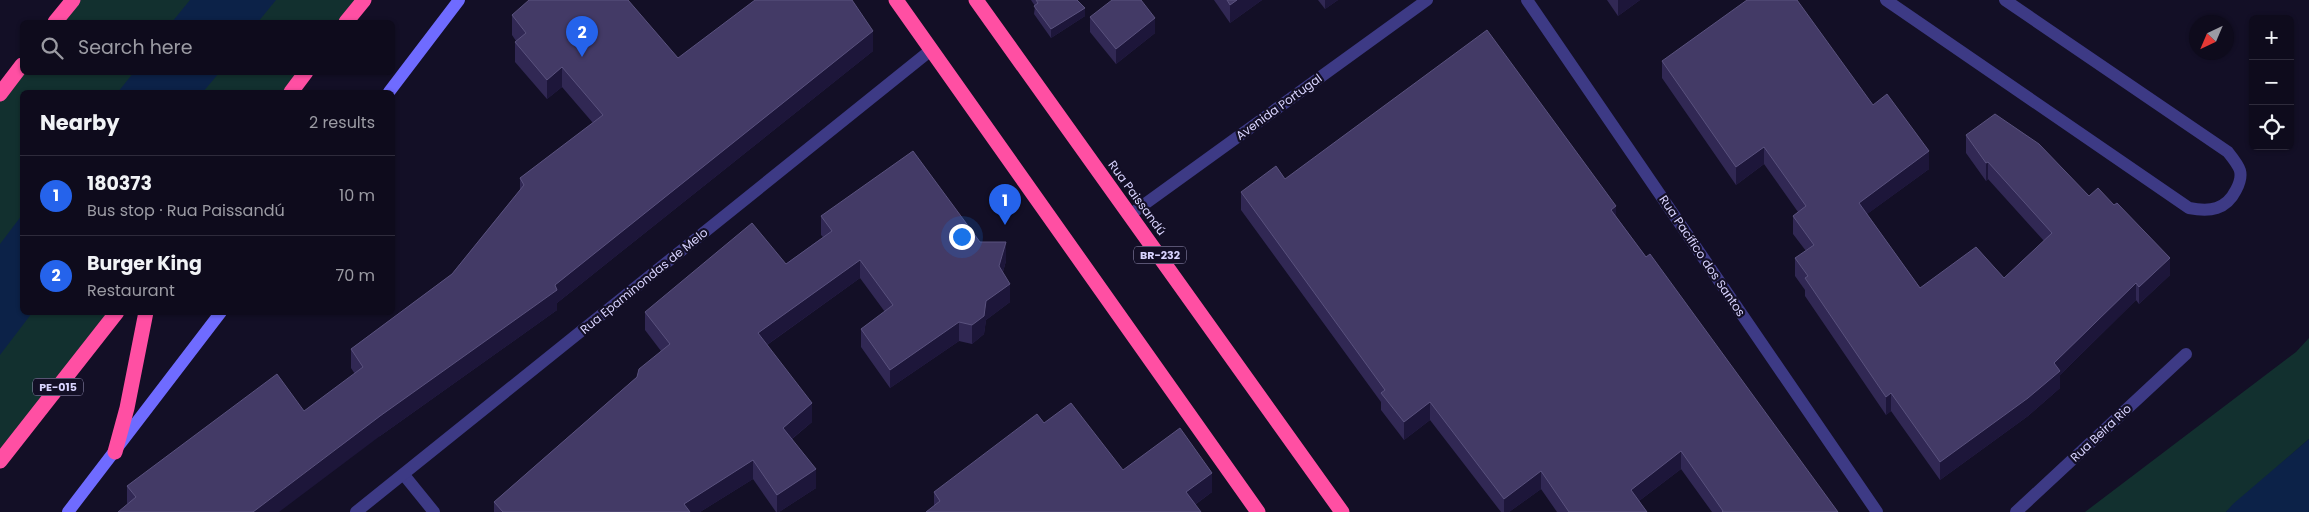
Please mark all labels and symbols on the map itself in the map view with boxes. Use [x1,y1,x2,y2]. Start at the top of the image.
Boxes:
north arrow [2189,15,2234,60]
pin: 2 [566,16,598,57]
street label: Avenida Portugal [1232,70,1325,144]
street label: Rua Paissandú [1105,157,1170,238]
pin: 1 [989,184,1021,225]
street label: Rua Pacífico dos Santos [1655,192,1749,320]
street label: Rua Epaminondas de Melo [576,224,711,338]
your location [949,224,975,250]
road number: BR-232 [1134,246,1186,264]
road number: PE-015 [33,378,83,396]
street label: Rua Beira Rio [2066,400,2135,465]

